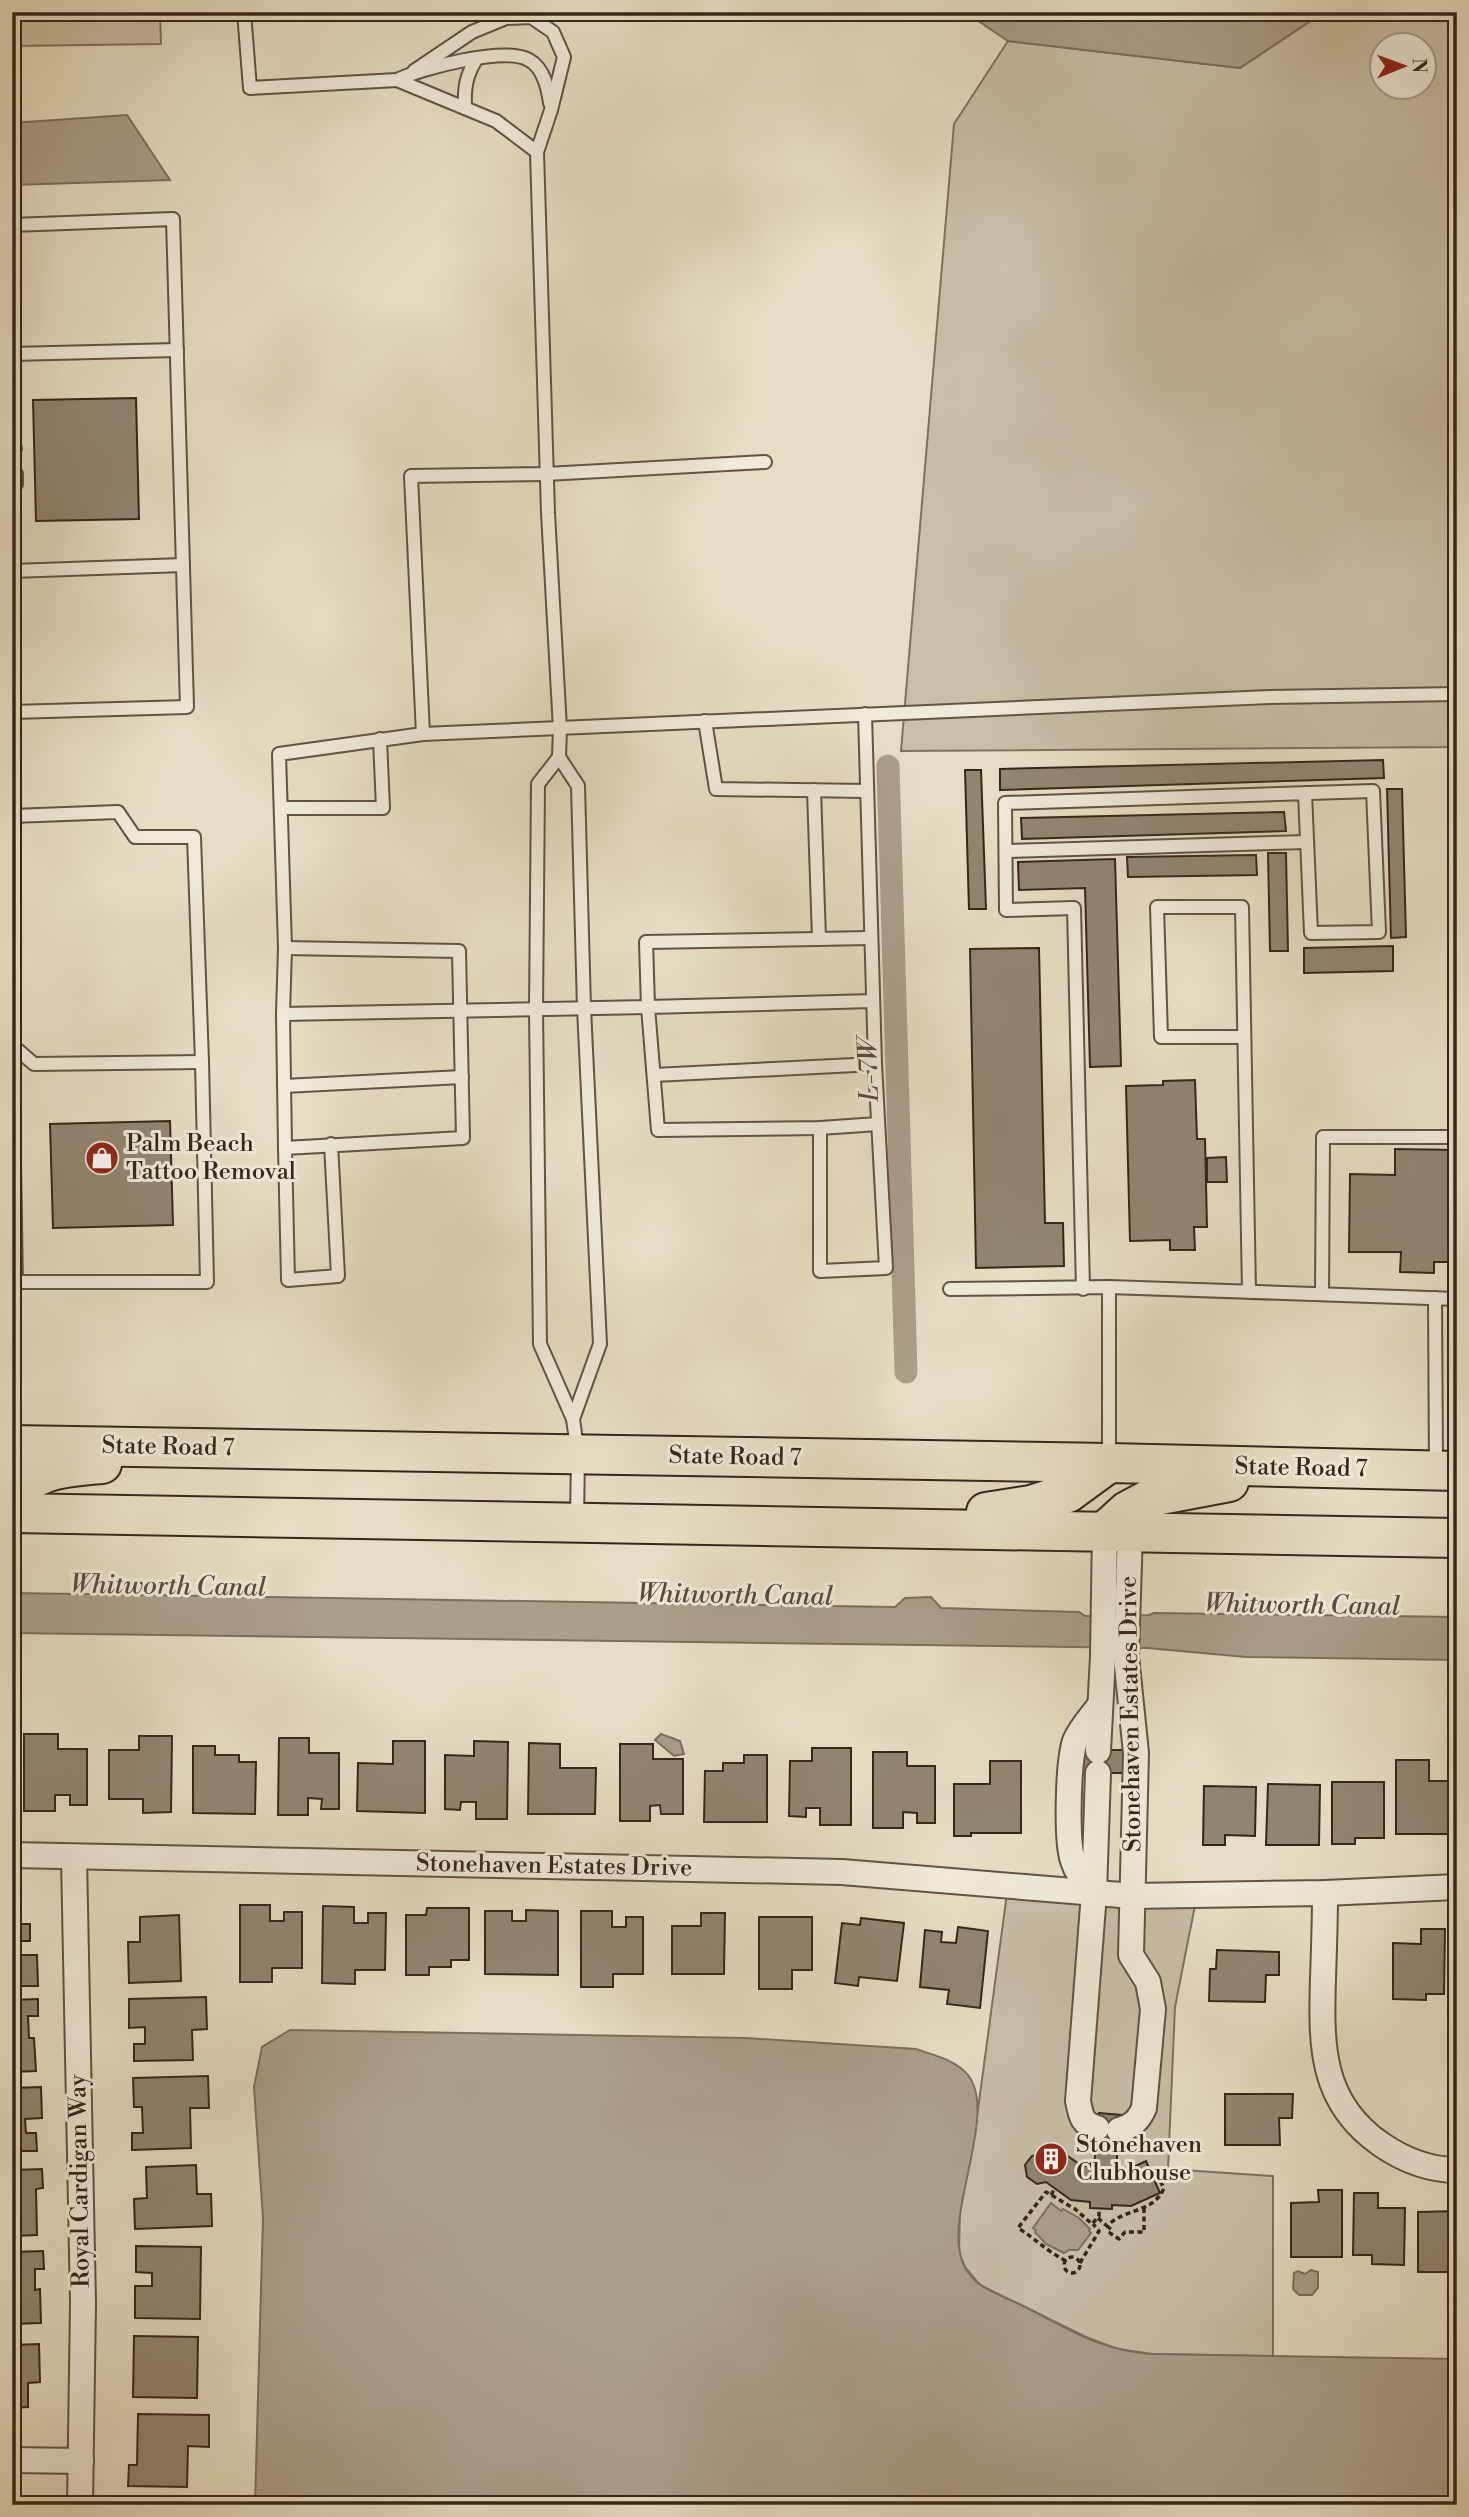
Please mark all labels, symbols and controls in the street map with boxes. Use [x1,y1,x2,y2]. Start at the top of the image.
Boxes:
north arrow [1368,32,1438,102]
text: N [1407,58,1431,73]
water label: L-7W [852,1033,886,1103]
place label: Palm Beach Tattoo Removal [126,1129,296,1187]
shop icon: Palm Beach Tattoo Removal [83,1139,121,1177]
street label: State Road 7 [101,1431,235,1463]
street label: State Road 7 [668,1441,802,1473]
street label: State Road 7 [1234,1452,1368,1484]
water label: Whitworth Canal [70,1568,267,1604]
street label: Stonehaven Estates Drive [1114,1576,1148,1852]
water label: Whitworth Canal [637,1577,834,1613]
water label: Whitworth Canal [1204,1587,1401,1623]
street label: Stonehaven Estates Drive [416,1849,692,1883]
street label: Royal Cardigan Way [63,2074,97,2288]
place label: Stonehaven Clubhouse [1076,2130,1202,2188]
building icon: Stonehaven Clubhouse [1032,2140,1070,2178]

